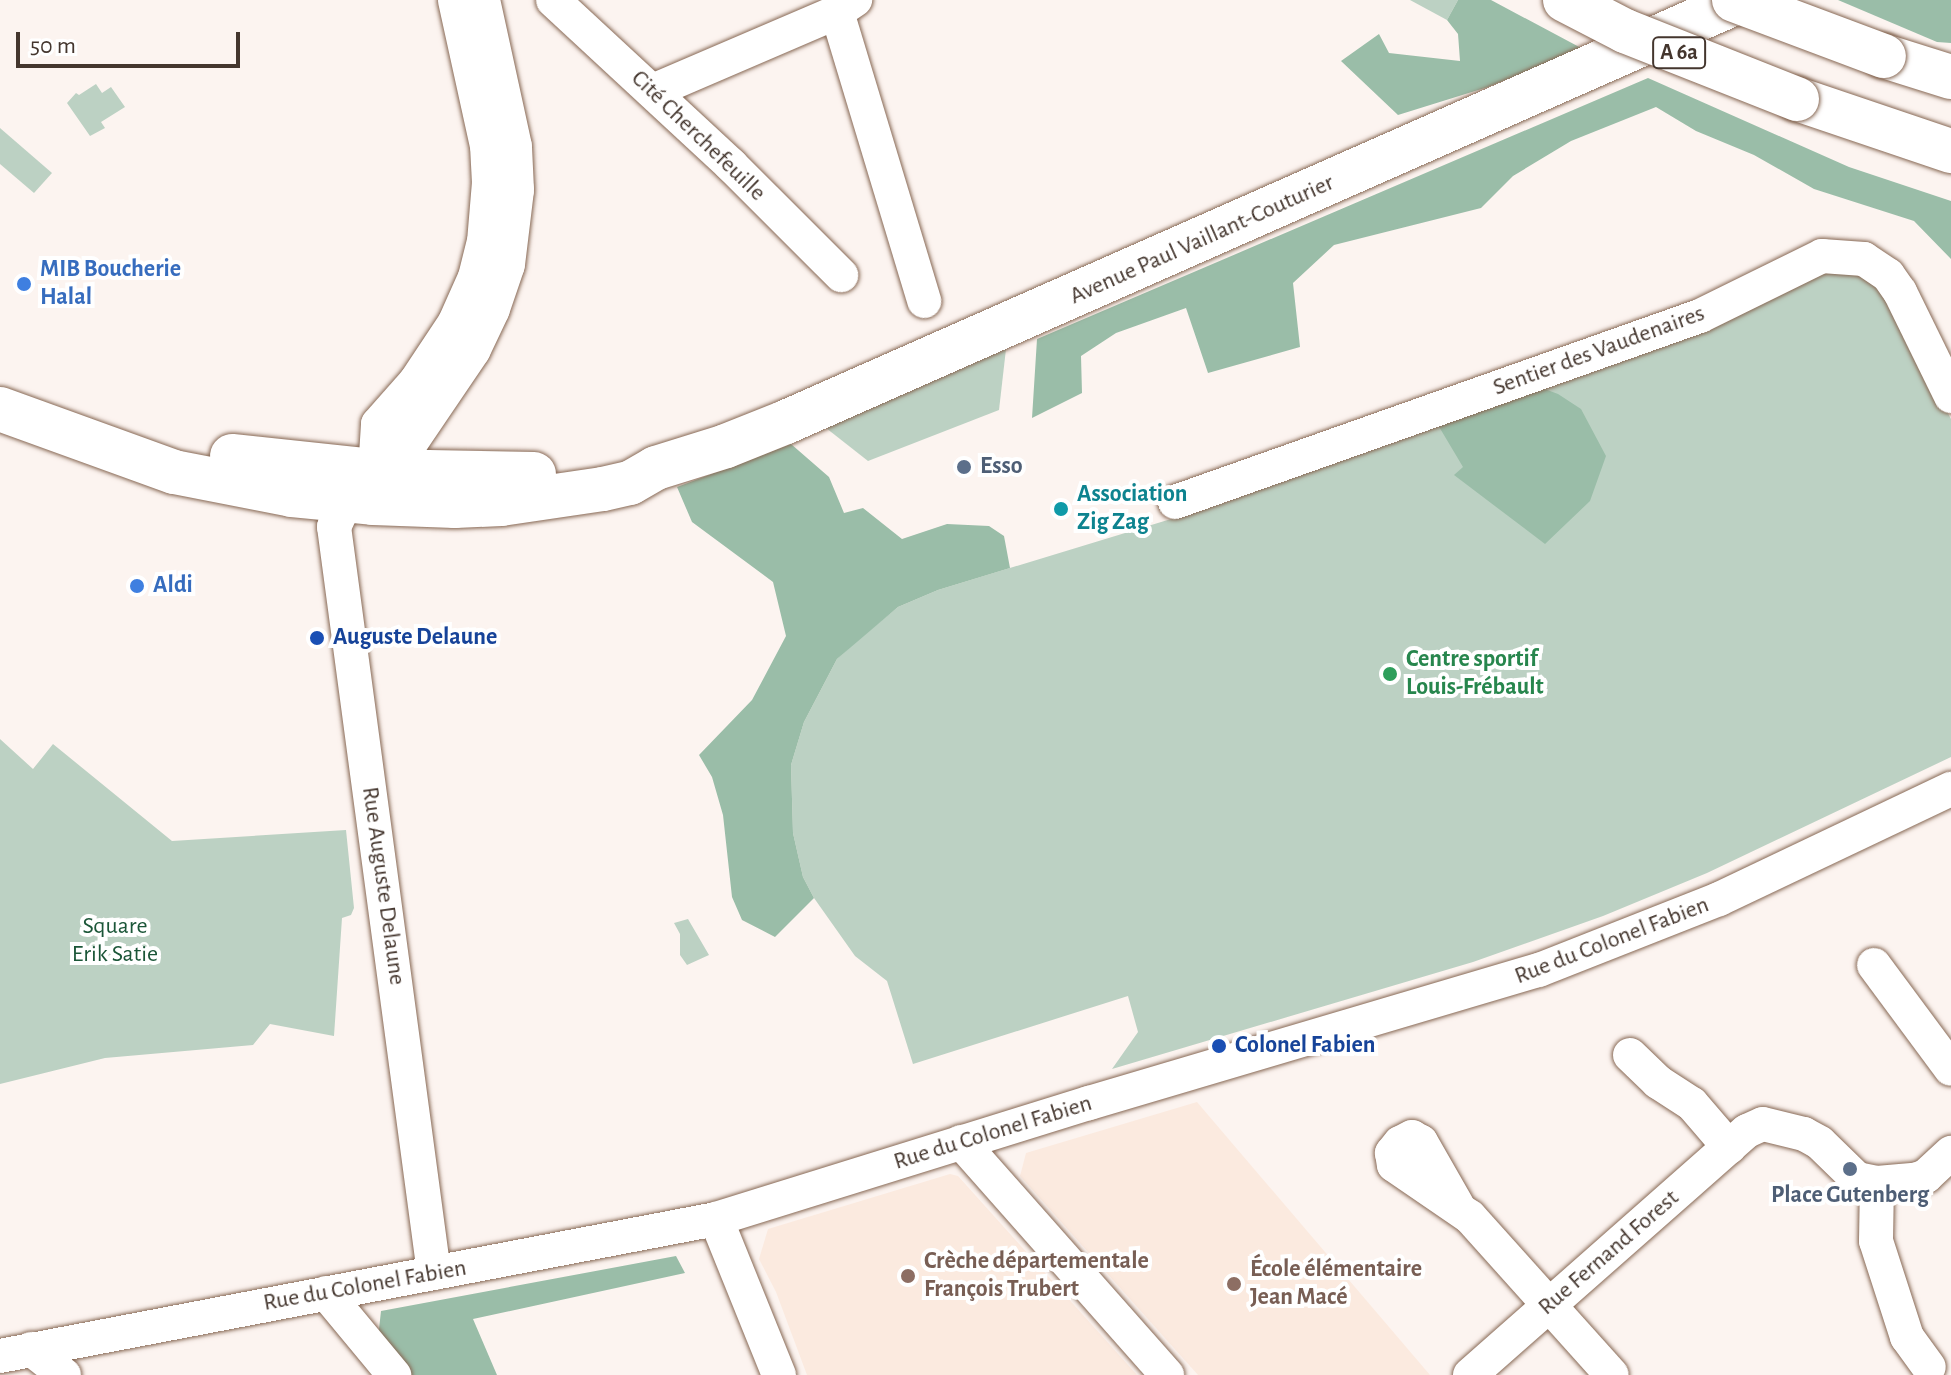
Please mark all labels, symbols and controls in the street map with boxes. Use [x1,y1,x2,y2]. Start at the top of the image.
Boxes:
scale bar [20,16,244,66]
text: 50 m [30,34,76,58]
road number: A 6a [1651,35,1707,71]
street label: Cité Cherchefeuille [625,64,771,208]
street label: Avenue Paul Vaillant-Couturier [1066,169,1338,311]
place label: MIB Boucherie Halal [40,256,181,312]
marker: MIB Boucherie Halal [15,275,33,293]
street label: Sentier des Vaudenaires [1489,299,1709,403]
place label: Esso [980,453,1023,481]
marker: Esso [955,458,973,476]
place label: Association Zig Zag [1077,481,1188,537]
marker: Association Zig Zag [1052,500,1070,518]
place label: Aldi [153,572,193,600]
marker: Aldi [128,577,146,595]
place label: Auguste Delaune [333,624,497,652]
marker: Auguste Delaune [308,629,326,647]
place label: Centre sportif Louis-Frébault [1406,646,1544,702]
marker: Centre sportif Louis-Frébault [1381,665,1399,683]
street label: Rue Auguste Delaune [355,785,411,987]
street label: Rue du Colonel Fabien [1511,891,1713,991]
park label: Square Erik Satie [72,913,158,969]
place label: Colonel Fabien [1235,1032,1375,1060]
marker: Colonel Fabien [1210,1037,1228,1055]
street label: Rue du Colonel Fabien [890,1089,1096,1177]
marker: Place Gutenberg [1841,1160,1859,1178]
place label: Place Gutenberg [1771,1182,1929,1210]
street label: Rue Fernand Forest [1533,1184,1685,1322]
place label: Crèche départementale François Trubert [924,1248,1149,1304]
street label: Rue du Colonel Fabien [261,1254,469,1318]
place label: École élémentaire Jean Macé [1250,1256,1422,1312]
marker: Crèche départementale François Trubert [899,1267,917,1285]
marker: École élémentaire Jean Macé [1225,1275,1243,1293]

